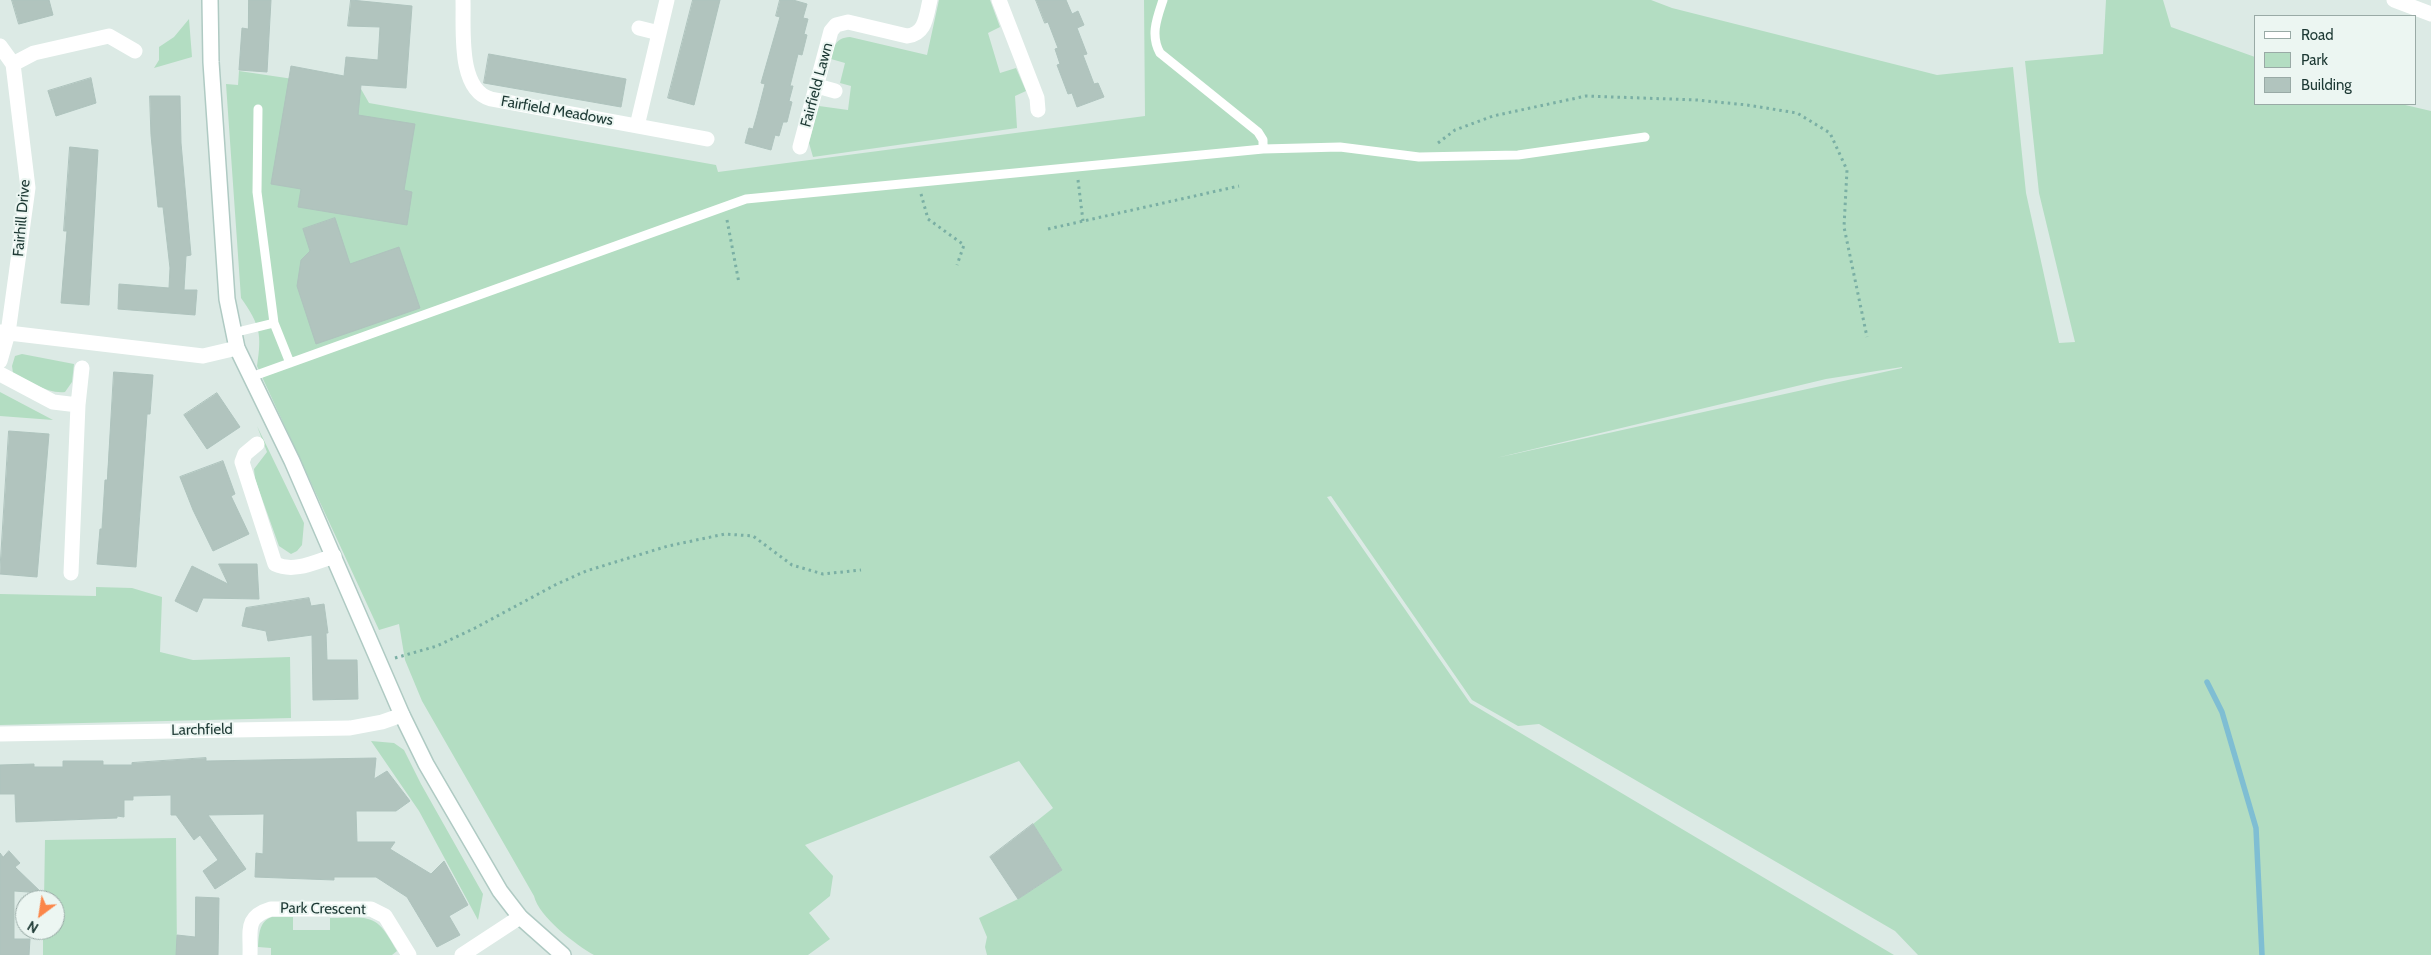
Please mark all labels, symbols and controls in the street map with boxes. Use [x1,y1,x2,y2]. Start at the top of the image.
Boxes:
legend [2254,15,2416,105]
text: Road [2301,26,2334,44]
street label: Fairfield Lawn [797,41,837,129]
text: Park [2301,51,2328,69]
text: Building [2301,76,2352,94]
street label: Fairfield Meadows [500,92,614,130]
street label: Fairhill Drive [10,179,34,257]
street label: Larchfield [171,720,233,740]
north arrow [15,890,65,940]
street label: Park Crescent [280,899,366,919]
text: N [24,917,42,937]

